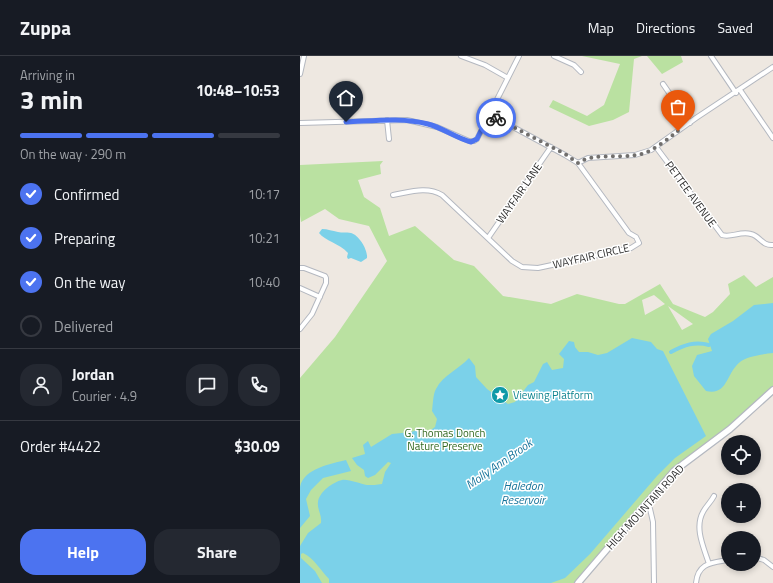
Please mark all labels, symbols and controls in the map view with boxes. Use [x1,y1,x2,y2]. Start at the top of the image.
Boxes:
text: Zuppa [20,13,71,42]
text: Map [588,17,614,38]
text: Directions [636,17,695,38]
text: Saved [717,17,753,38]
text: Arriving in [20,65,75,85]
text: 10:48–10:53 [196,79,280,102]
text: 3 min [20,80,83,119]
pin [329,81,363,122]
icon: home [335,87,357,109]
pin [661,90,695,131]
icon: bag [667,96,689,118]
courier [476,98,516,138]
icon: bike [485,107,507,129]
text: On the way · 290 m [20,144,126,164]
street label: PETTEE AVENUE [662,158,720,230]
street label: WAYFAIR LANE [492,159,546,227]
icon: check [20,183,42,205]
text: Confirmed [54,183,119,206]
text: 10:17 [248,184,280,204]
icon: check [20,227,42,249]
text: Preparing [54,227,115,250]
text: 10:21 [248,228,280,248]
street label: WAYFAIR CIRCLE [551,239,631,273]
icon: check [20,271,42,293]
text: On the way [54,271,126,294]
text: 10:40 [248,272,280,292]
text: Delivered [54,315,113,338]
text: Jordan [72,363,114,386]
button: person [20,364,62,406]
button: chat [186,364,228,406]
button: phone [238,364,280,406]
place icon: Viewing Platform [490,385,510,405]
text: Courier · 4.9 [72,386,137,406]
place label: Viewing Platform [513,387,593,403]
park label: G. Thomas Donch Nature Preserve [405,425,486,454]
water label: Molly Ann Brook [462,433,537,494]
text: Order #4422 [20,435,101,458]
text: $30.09 [234,435,280,458]
map controls [721,435,761,571]
button: locate [721,435,761,475]
street label: HIGH MOUNTAIN ROAD [602,461,688,553]
water label: Haledon Reservoir [501,476,547,509]
button: + [721,483,761,523]
button: Help [20,529,146,575]
button: Share [154,529,280,575]
button: − [721,531,761,571]

